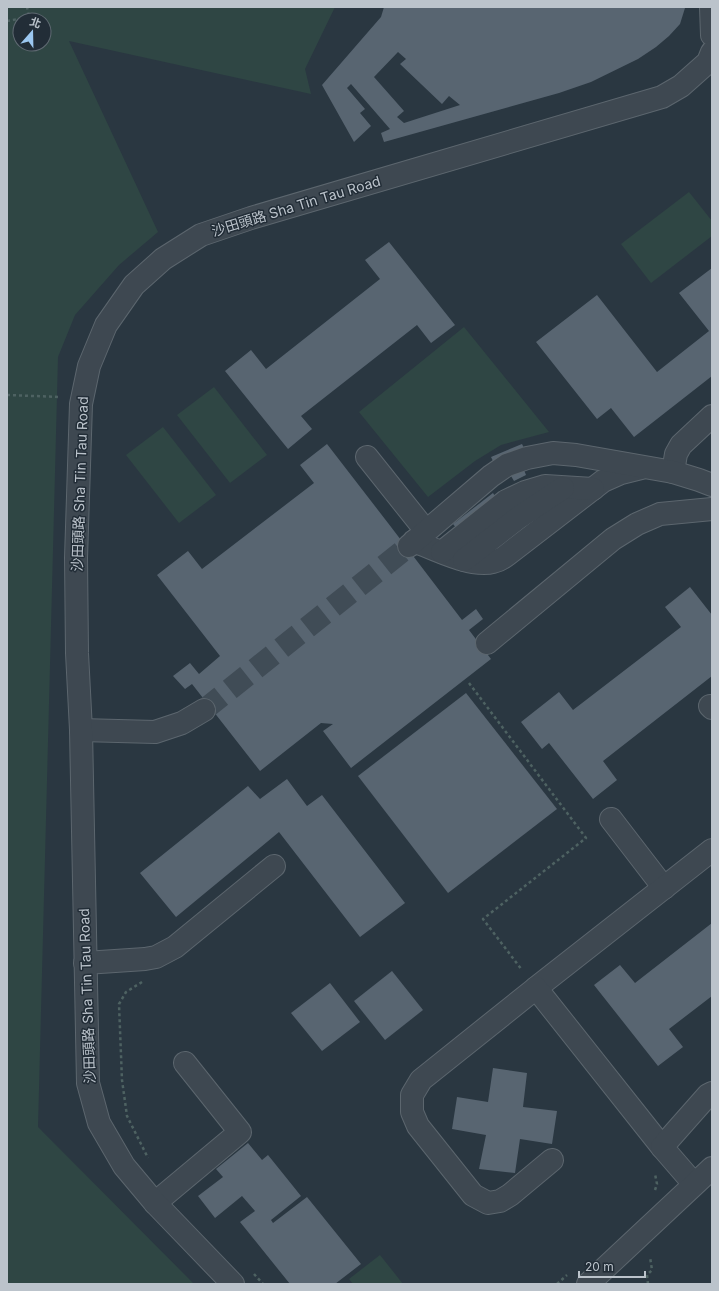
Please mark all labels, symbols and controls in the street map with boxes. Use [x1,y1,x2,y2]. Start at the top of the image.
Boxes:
north arrow [12,12,52,52]
text: 北 [28,14,43,31]
street label: 沙田頭路 Sha Tin Tau Road [209,172,382,239]
street label: 沙田頭路 Sha Tin Tau Road [68,396,91,572]
street label: 沙田頭路 Sha Tin Tau Road [75,908,98,1084]
scale bar [579,1253,645,1279]
text: 20 m [585,1259,614,1274]

